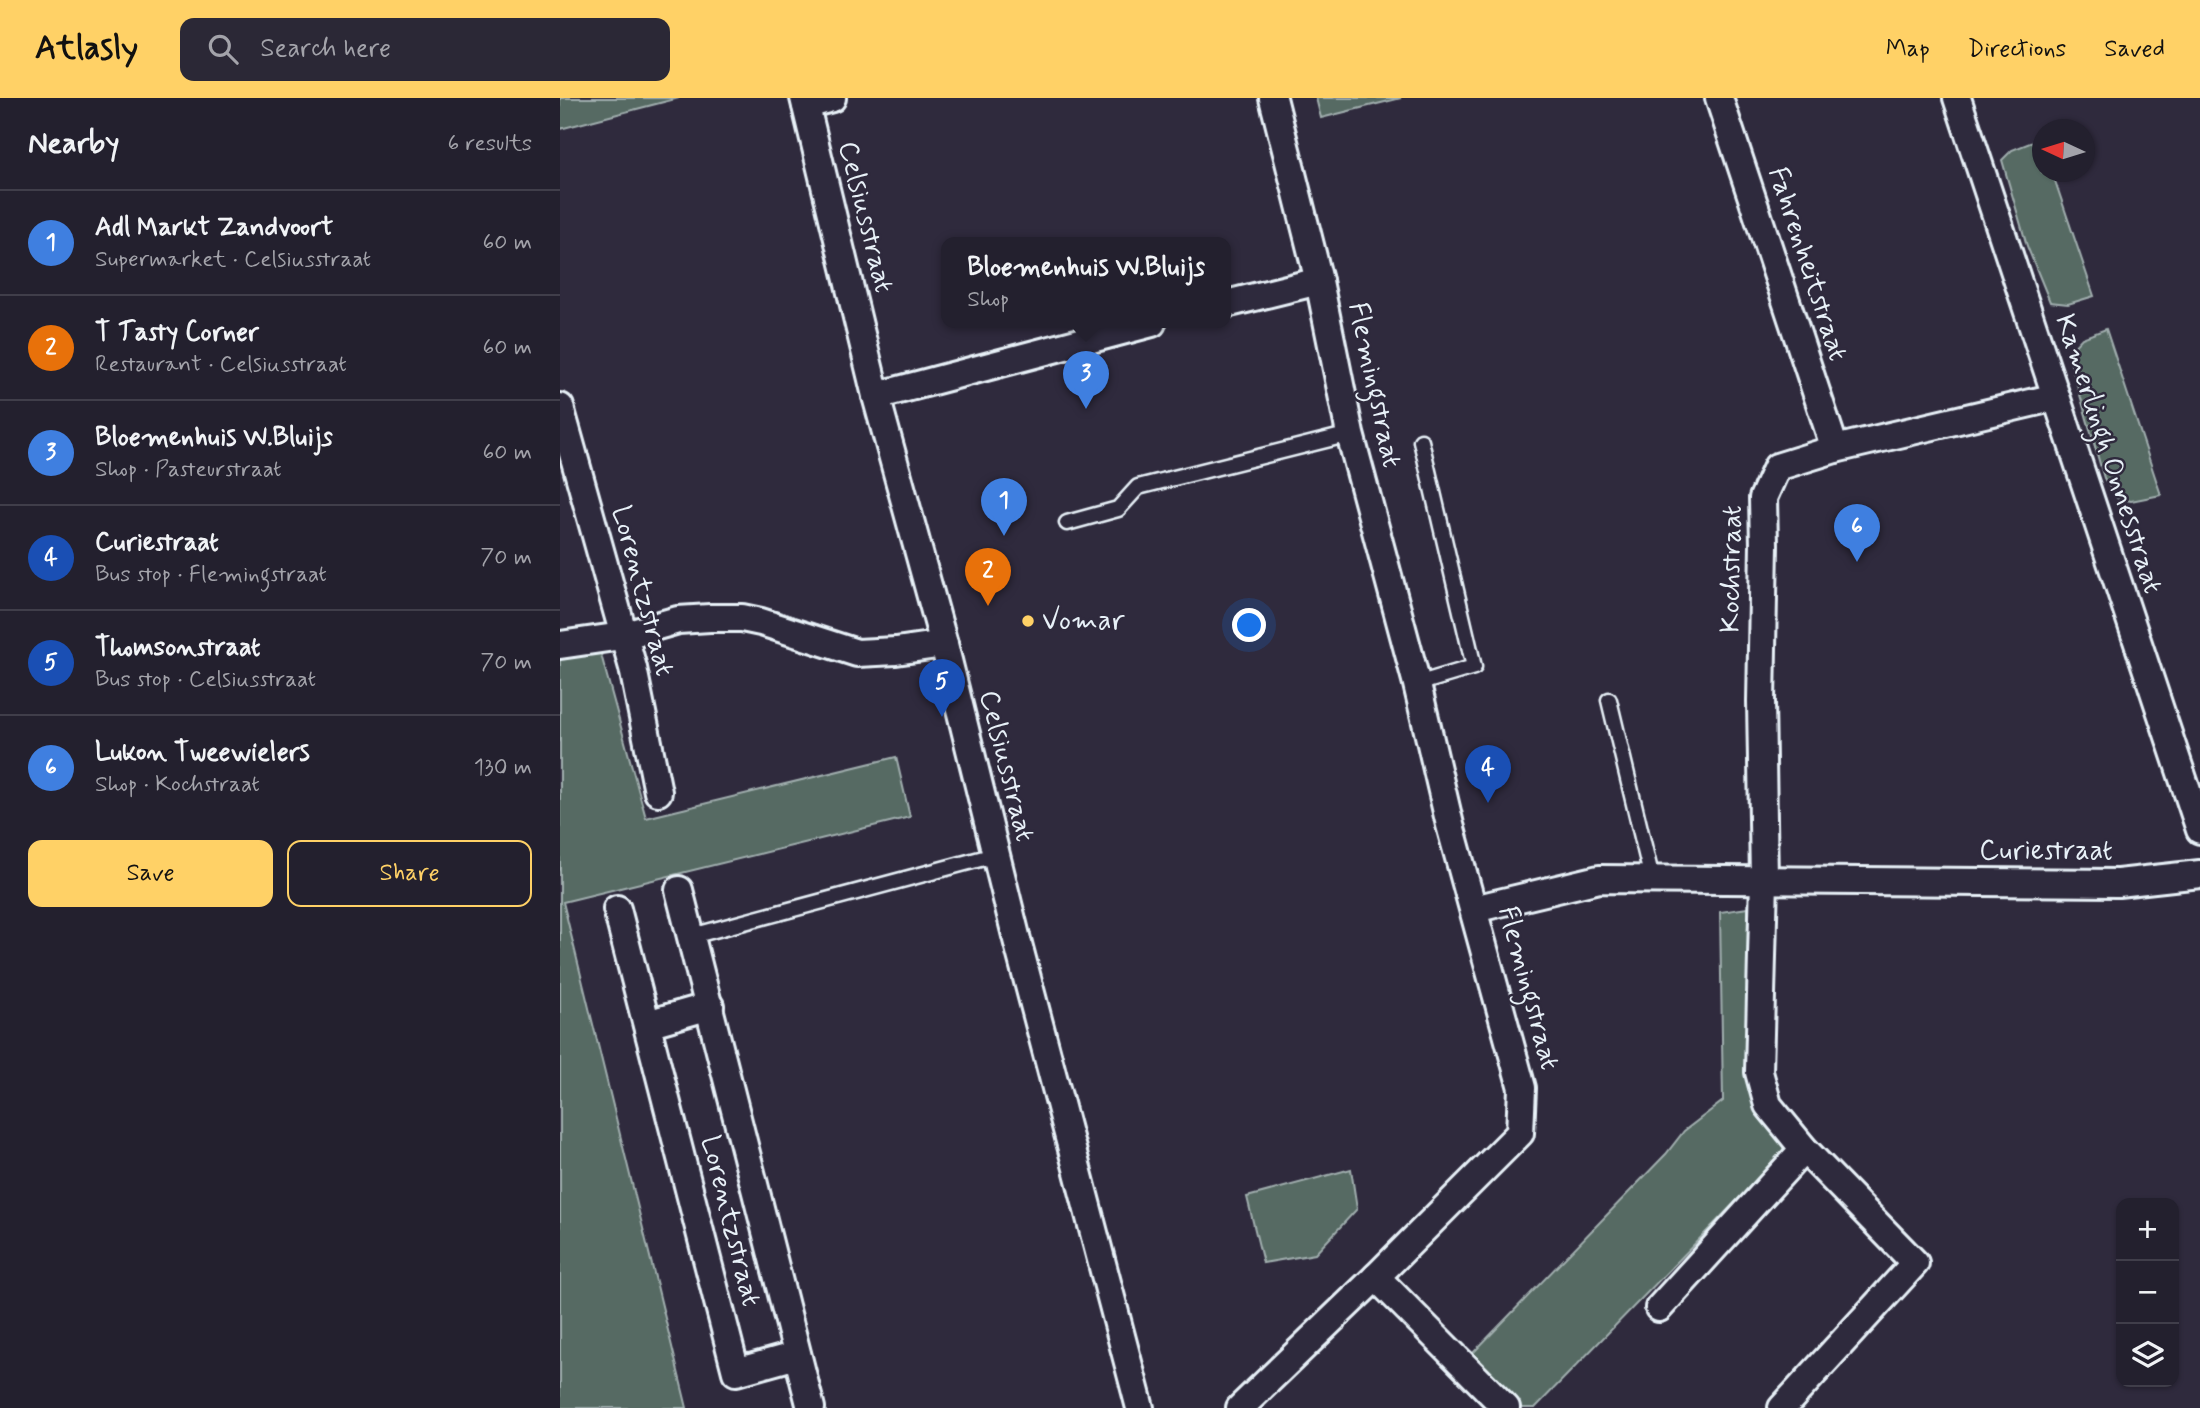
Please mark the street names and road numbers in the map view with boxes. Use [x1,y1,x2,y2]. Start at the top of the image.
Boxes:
street label: Celsiusstraat [828,137,902,297]
street label: Fahrenheitstraat [1758,162,1856,366]
street label: Flemingstraat [1335,299,1410,472]
street label: Kamerlingh Onnesstraat [2043,310,2171,599]
street label: Lorentzstraat [602,502,682,680]
street label: Kochstraat [1712,505,1752,633]
street label: Celsiusstraat [969,686,1043,846]
street label: Curiestraat [1979,833,2113,870]
street label: Flemingstraat [1485,902,1568,1075]
street label: Lorentzstraat [691,1132,769,1310]

